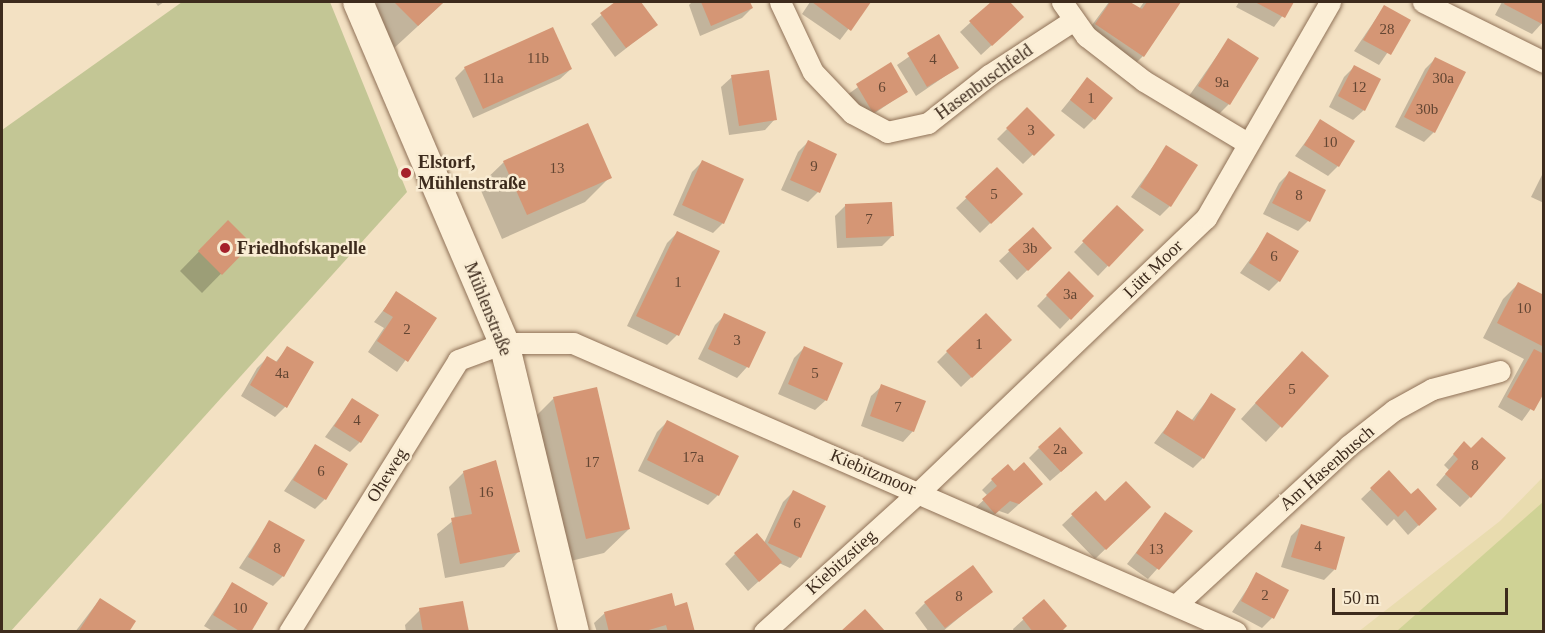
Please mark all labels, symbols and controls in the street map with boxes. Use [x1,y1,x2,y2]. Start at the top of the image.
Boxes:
house number: 28 [1380,21,1394,39]
street label: Hasenbuschfeld [931,39,1037,125]
house number: 11b [527,50,549,68]
house number: 4 [929,51,937,69]
house number: 11a [482,70,504,88]
house number: 30a [1432,70,1454,88]
house number: 9a [1215,74,1229,92]
house number: 6 [878,79,886,97]
house number: 12 [1352,79,1366,97]
house number: 1 [1087,90,1095,108]
house number: 30b [1416,101,1438,119]
house number: 3 [1027,122,1035,140]
house number: 10 [1322,134,1338,152]
place label: Elstorf, Mühlenstraße [418,152,526,195]
house number: 9 [810,158,818,176]
house number: 13 [550,160,564,178]
marker: Elstorf, Mühlenstraße [399,166,413,180]
house number: 5 [990,186,998,204]
house number: 8 [1295,187,1303,205]
house number: 7 [865,211,873,229]
street label: Lütt Moor [1119,235,1187,303]
place label: Friedhofskapelle [237,237,366,259]
house number: 3b [1022,240,1038,258]
marker: Friedhofskapelle [218,241,232,255]
house number: 6 [1270,248,1278,266]
street label: Mühlenstraße [459,259,517,359]
house number: 1 [674,274,682,292]
house number: 3a [1063,286,1077,304]
house number: 10 [1516,300,1532,318]
house number: 2 [403,321,411,339]
house number: 3 [733,332,741,350]
house number: 1 [975,336,983,354]
house number: 4a [275,365,289,383]
house number: 5 [811,365,819,383]
house number: 5 [1288,381,1296,399]
house number: 7 [894,399,902,417]
house number: 4 [353,412,361,430]
street label: Am Hasenbusch [1275,421,1379,515]
house number: 2a [1053,441,1067,459]
street label: Oheweg [362,444,412,506]
street label: Kiebitzmoor [827,444,919,500]
house number: 17a [682,449,704,467]
house number: 17 [584,454,600,472]
house number: 8 [1471,457,1479,475]
house number: 6 [317,463,325,481]
house number: 16 [478,484,494,502]
house number: 6 [793,515,801,533]
street label: Kiebitzstieg [801,525,881,599]
house number: 4 [1314,538,1322,556]
house number: 8 [273,540,281,558]
house number: 13 [1148,541,1164,559]
scale bar [1335,576,1510,614]
house number: 2 [1261,587,1269,605]
house number: 8 [955,588,963,606]
text: 50 m [1343,588,1380,608]
house number: 10 [232,600,248,618]

